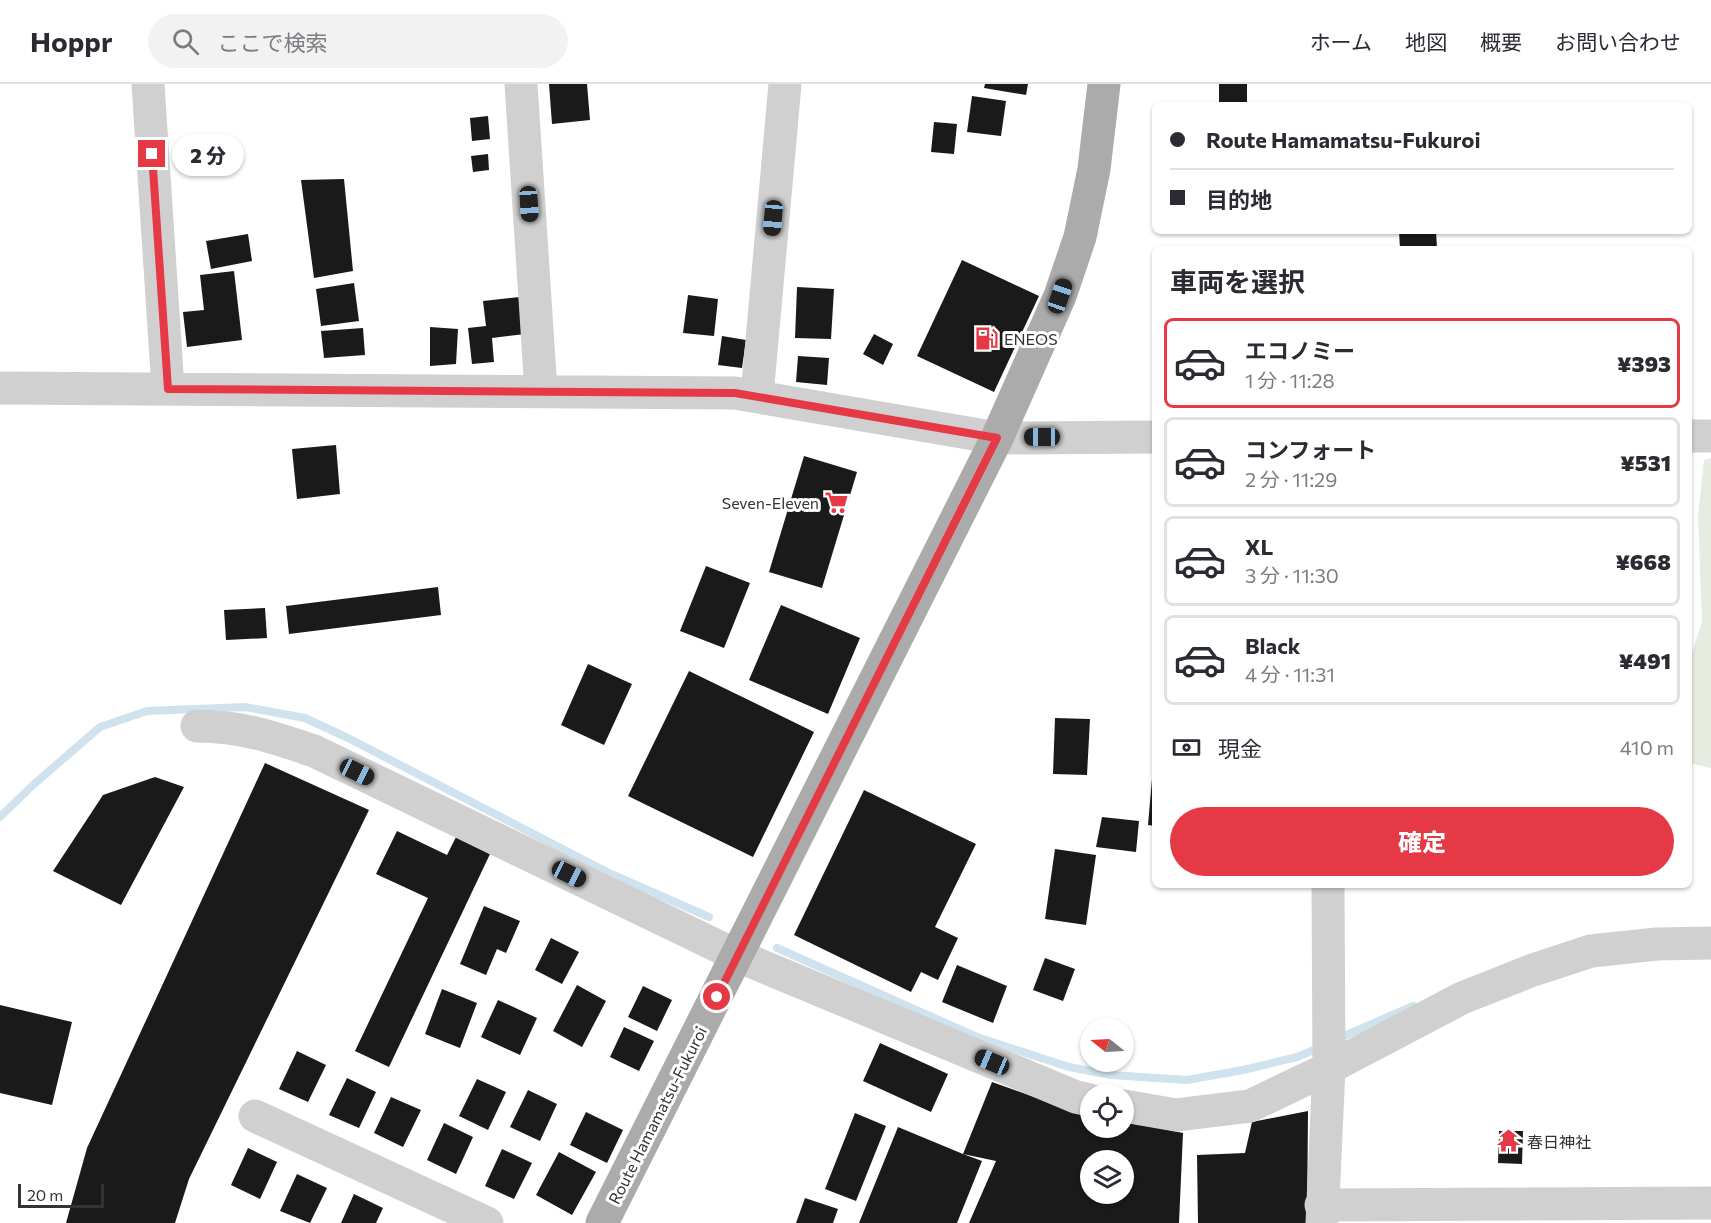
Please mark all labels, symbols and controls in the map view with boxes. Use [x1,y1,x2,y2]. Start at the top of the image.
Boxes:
search box [148,14,568,68]
text: Hoppr [30,24,112,58]
icon: search [169,25,202,58]
text: ここで検索 [217,29,327,56]
text: ホーム [1310,29,1372,54]
text: 地図 [1405,29,1447,54]
text: 概要 [1480,29,1522,54]
text: お問い合わせ [1555,29,1681,54]
text: Route Hamamatsu-Fukuroi [1206,126,1481,153]
callout: 2 分 [173,133,245,175]
route end [138,140,165,167]
text: 2 分 [190,143,226,167]
car [519,185,539,223]
text: 目的地 [1206,186,1272,213]
car [762,199,784,237]
text: 車両を選択 [1170,265,1305,298]
car [1046,276,1074,316]
fuel station icon: ENEOS [973,325,999,351]
place label: ENEOS [1004,329,1058,348]
icon: car [1173,336,1227,390]
text: エコノミー [1245,337,1355,364]
text: ¥393 [1617,350,1671,377]
text: 1 分 · 11:28 [1245,368,1335,392]
car [1024,428,1060,446]
icon: car [1173,435,1227,489]
text: コンフォート [1245,436,1376,463]
text: ¥531 [1620,449,1671,476]
text: 2 分 · 11:29 [1245,467,1337,491]
supermarket icon: Seven-Eleven [824,489,850,515]
place label: Seven-Eleven [722,493,819,512]
text: XL [1245,533,1273,560]
icon: car [1173,534,1227,588]
text: ¥668 [1615,548,1671,575]
text: 3 分 · 11:30 [1245,563,1339,587]
text: Black [1245,632,1300,659]
icon: car [1173,633,1227,687]
text: ¥491 [1619,647,1671,674]
text: 4 分 · 11:31 [1245,662,1335,686]
icon: cash [1170,731,1203,764]
text: 現金 [1218,735,1262,762]
text: 410 m [1620,735,1674,759]
car [337,756,377,788]
button: 確定 [1170,807,1674,876]
car [549,858,589,890]
route start [703,983,730,1010]
north arrow [1080,1018,1134,1072]
map controls [1080,1018,1134,1204]
street label: Route Hamamatsu-Fukuroi [604,1023,710,1207]
car [972,1047,1012,1077]
button: locate [1080,1084,1134,1138]
temple icon: 春日神社 [1496,1128,1522,1154]
place label: 春日神社 [1527,1132,1591,1151]
button: layers [1080,1150,1134,1204]
scale bar [18,1181,104,1208]
text: 20 m [27,1185,63,1204]

